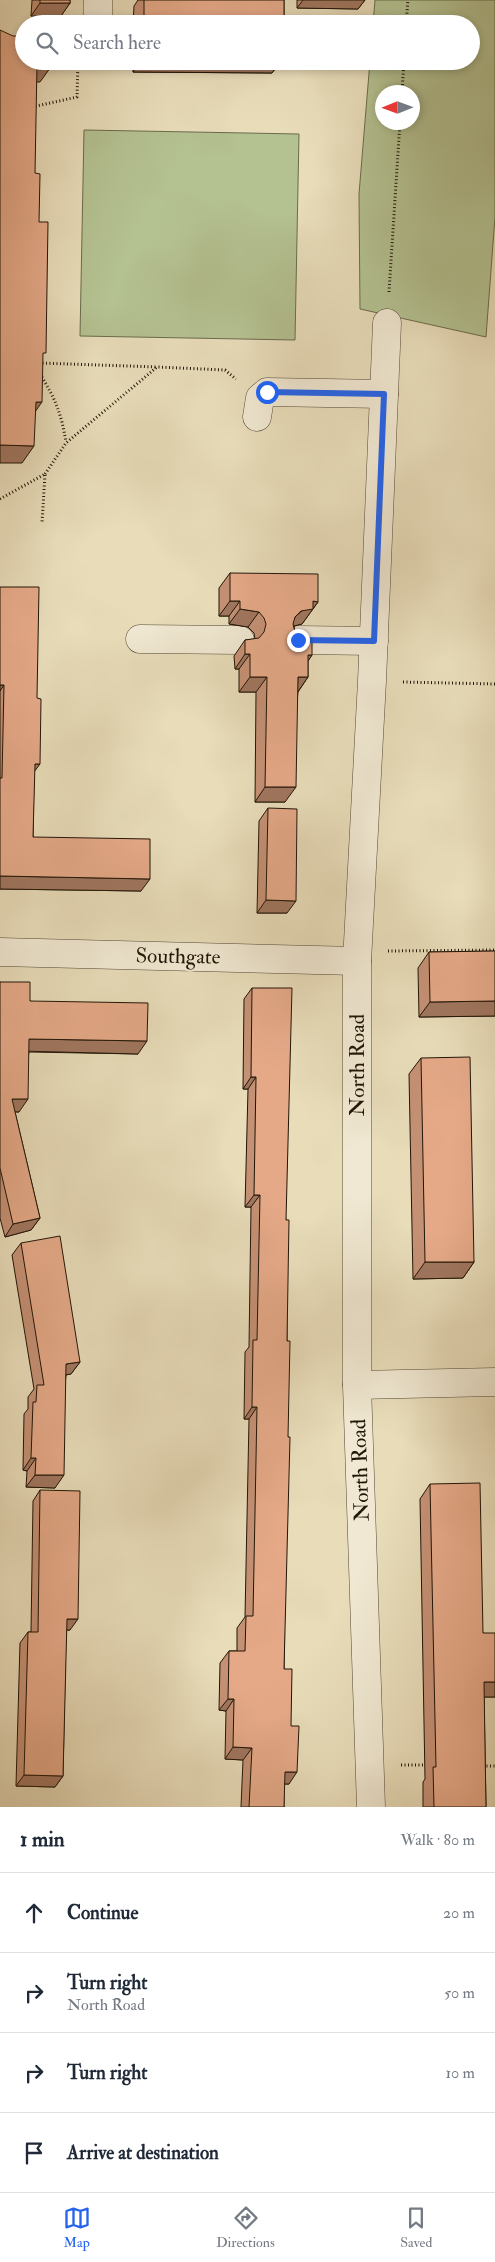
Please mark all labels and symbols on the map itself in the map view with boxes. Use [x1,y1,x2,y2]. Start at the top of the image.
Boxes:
north arrow [375,85,420,130]
route start [256,381,279,404]
route end [287,629,310,652]
street label: Southgate [135,942,221,971]
street label: North Road [344,1013,371,1116]
street label: North Road [345,1418,376,1522]

